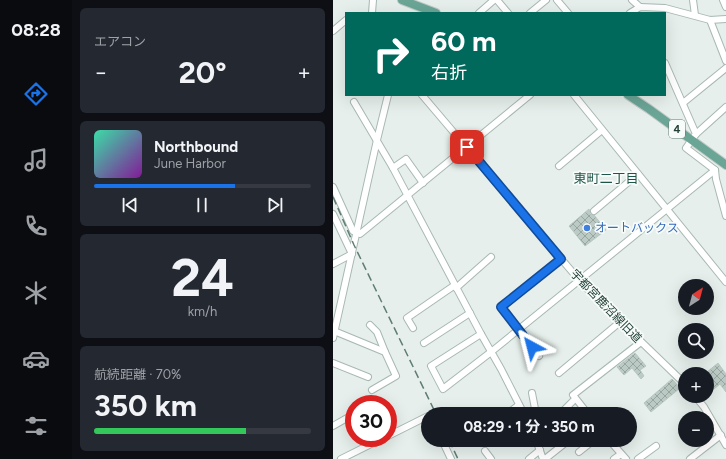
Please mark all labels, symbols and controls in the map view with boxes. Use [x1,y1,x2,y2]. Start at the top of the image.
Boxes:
text: 08:28 [11,19,61,41]
text: 60 m [431,24,496,58]
icon: right [365,28,417,80]
text: エアコン [94,34,146,49]
text: 20° [178,54,227,91]
text: − [94,59,108,86]
text: + [297,59,311,86]
text: 右折 [431,62,467,84]
icon: directions [22,80,50,108]
road number: 4 [669,120,685,138]
pin [450,130,484,164]
icon: arrive [456,136,478,158]
text: Northbound [154,138,238,156]
icon: music [22,146,50,174]
text: June Harbor [154,156,226,171]
district label: 東町二丁目 [573,171,639,186]
icon: previous [119,194,141,216]
icon: pause [191,194,213,216]
icon: next [264,194,286,216]
icon: phone [22,212,50,240]
place label: オートバックス [595,221,679,235]
marker: オートバックス [582,223,592,233]
text: 24 [171,247,234,309]
street label: 宇都宮鹿沼線旧道 [568,267,644,345]
icon: climate [22,279,50,307]
north arrow [678,279,714,315]
map controls [678,279,714,447]
text: km/h [188,304,217,319]
button: search [678,323,714,359]
position arrow [511,326,553,368]
icon: car [22,345,50,373]
text: 航続距離 · 70% [94,367,181,382]
button: + [678,367,714,403]
text: 350 km [94,387,197,424]
speed limit sign: 30 [345,395,397,447]
button: − [678,411,714,447]
icon: filters [22,412,50,440]
text: 08:29 · 1 分 · 350 m [463,418,595,436]

